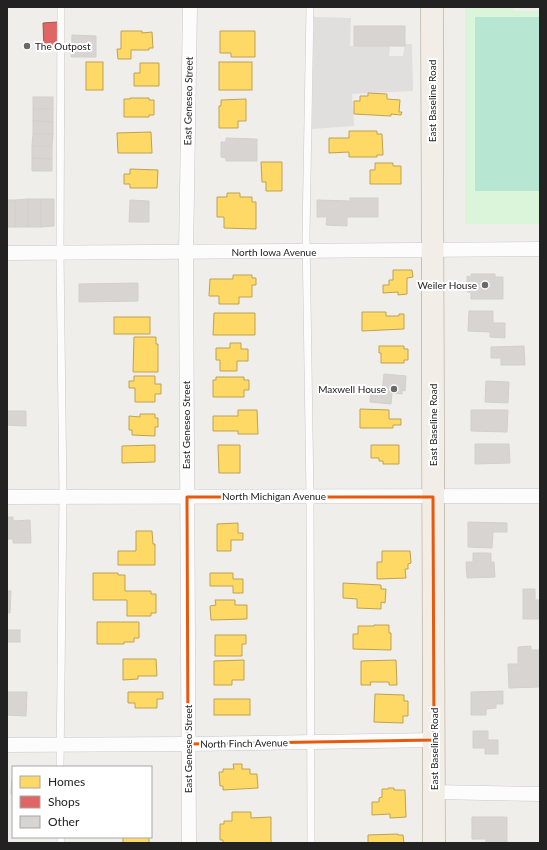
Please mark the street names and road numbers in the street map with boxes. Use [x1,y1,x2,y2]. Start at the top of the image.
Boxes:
street label: East Geneseo Street [181,56,195,145]
street label: East Baseline Road [426,60,438,142]
street label: North Iowa Avenue [232,246,316,258]
street label: East Geneseo Street [180,380,192,469]
street label: East Baseline Road [427,384,439,466]
street label: North Michigan Avenue [222,490,326,502]
street label: East Geneseo Street [182,704,194,793]
street label: East Baseline Road [428,708,440,790]
street label: North Finch Avenue [200,736,288,750]

